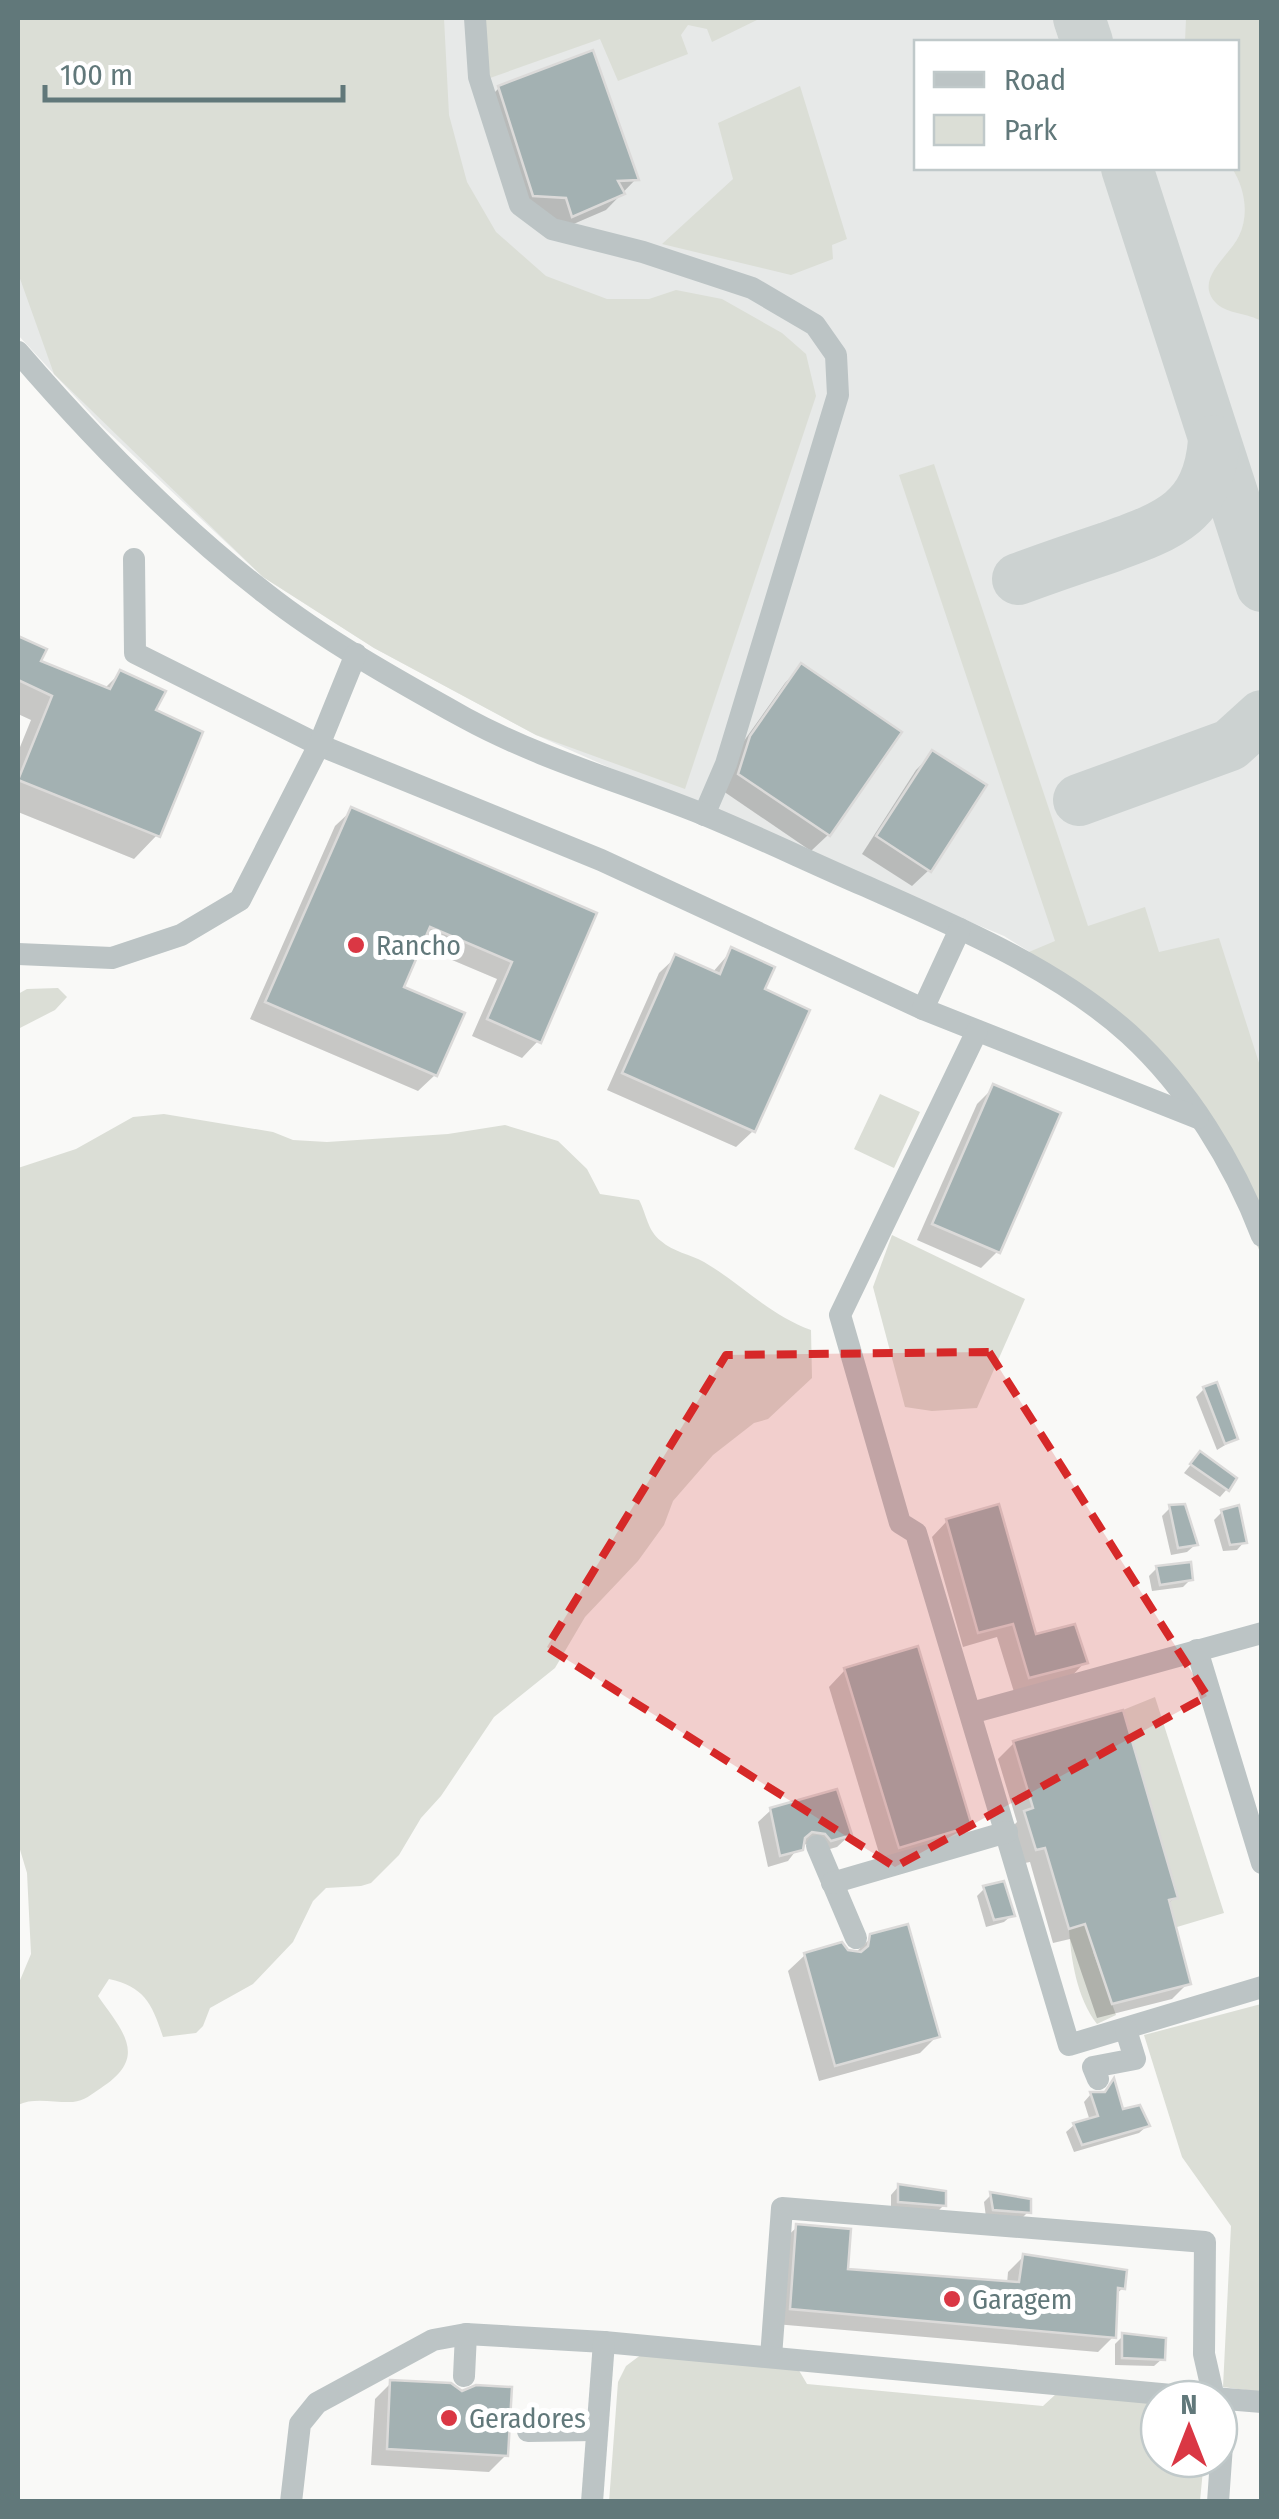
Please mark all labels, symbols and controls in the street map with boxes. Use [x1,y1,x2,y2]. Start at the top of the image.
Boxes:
scale bar [45,40,342,102]
legend [914,40,1239,170]
text: 100 m [60,57,133,93]
text: Road [1004,62,1066,98]
text: Park [1004,112,1057,148]
place label: Rancho [376,929,461,962]
marker: Rancho [345,934,367,956]
place label: Garagem [972,2283,1072,2316]
marker: Garagem [941,2288,963,2310]
north arrow [1139,2379,1239,2479]
text: N [1181,2388,1197,2421]
place label: Geradores [469,2402,586,2435]
marker: Geradores [438,2407,460,2429]

